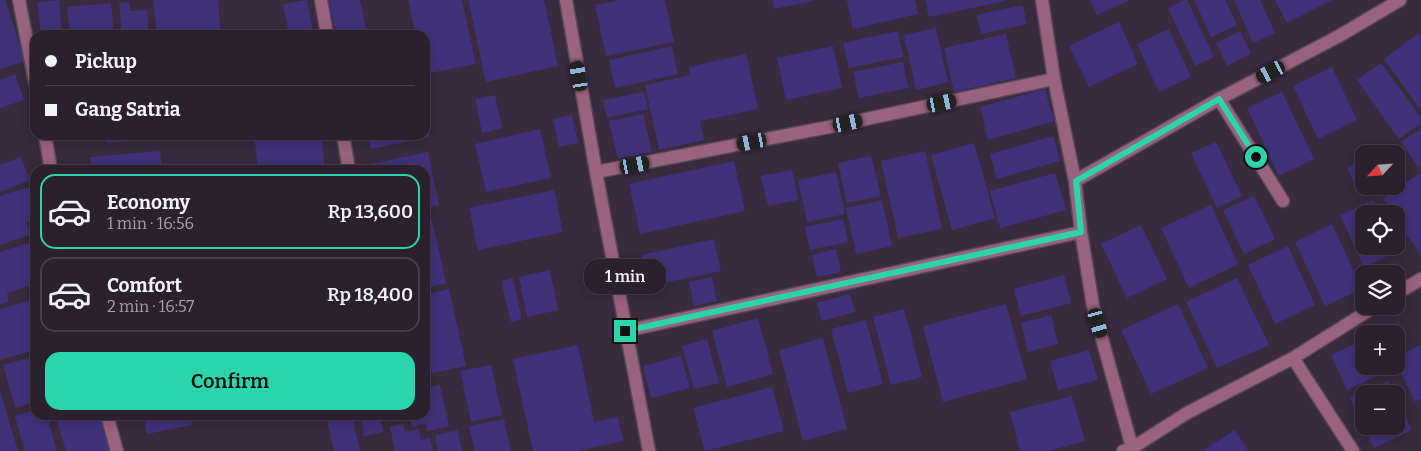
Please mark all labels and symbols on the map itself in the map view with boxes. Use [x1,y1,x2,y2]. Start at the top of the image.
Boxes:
car [1254,59,1287,85]
car [569,60,588,92]
car [925,93,958,113]
car [831,113,864,133]
car [735,132,768,152]
north arrow [1355,145,1405,195]
route start [1245,146,1267,168]
car [618,155,651,175]
callout: 1 min [584,258,666,294]
car [1086,307,1109,339]
route end [614,320,636,342]

